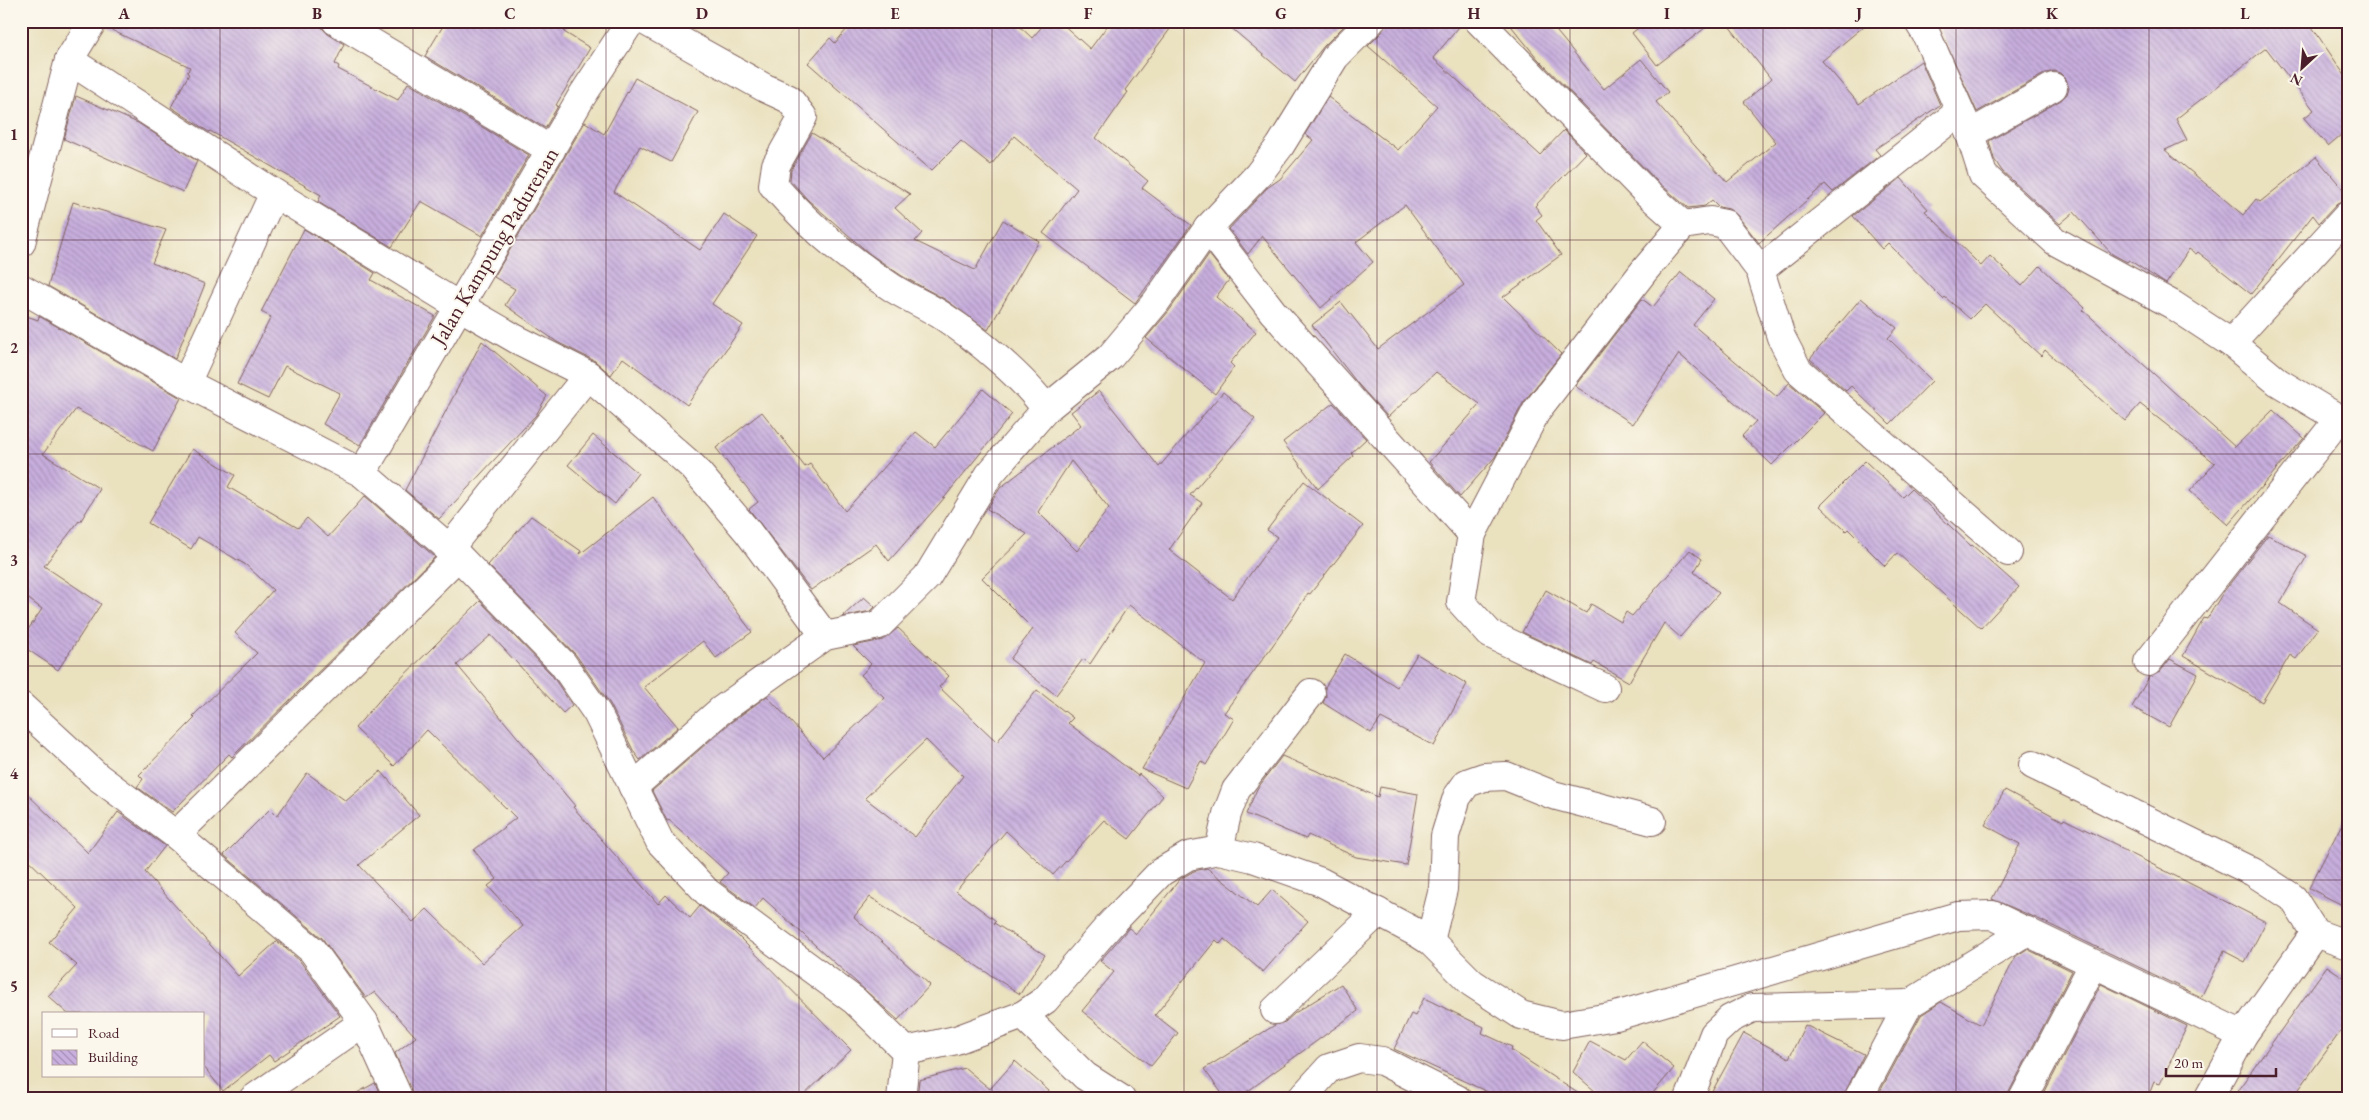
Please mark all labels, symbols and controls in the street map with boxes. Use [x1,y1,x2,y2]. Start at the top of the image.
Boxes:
text: A [117,3,130,24]
text: B [312,3,322,24]
text: C [504,3,516,24]
text: D [696,3,708,24]
text: E [890,3,900,24]
text: F [1084,3,1093,24]
text: G [1275,3,1287,24]
text: H [1468,3,1481,24]
text: I [1664,3,1670,24]
text: J [1854,3,1862,24]
text: K [2046,3,2059,24]
text: L [2240,3,2250,24]
north arrow [2276,42,2326,92]
text: N [2287,69,2305,90]
text: 1 [10,124,18,145]
street label: Jalan Kampung Padurenan [423,141,565,352]
text: 2 [10,337,19,358]
text: 3 [10,550,18,571]
text: 4 [10,763,19,784]
text: 5 [10,976,18,997]
legend [42,1012,205,1078]
text: Road [88,1023,120,1042]
scale bar [2166,1045,2276,1077]
text: Building [88,1047,138,1066]
text: 20 m [2174,1053,2203,1072]

